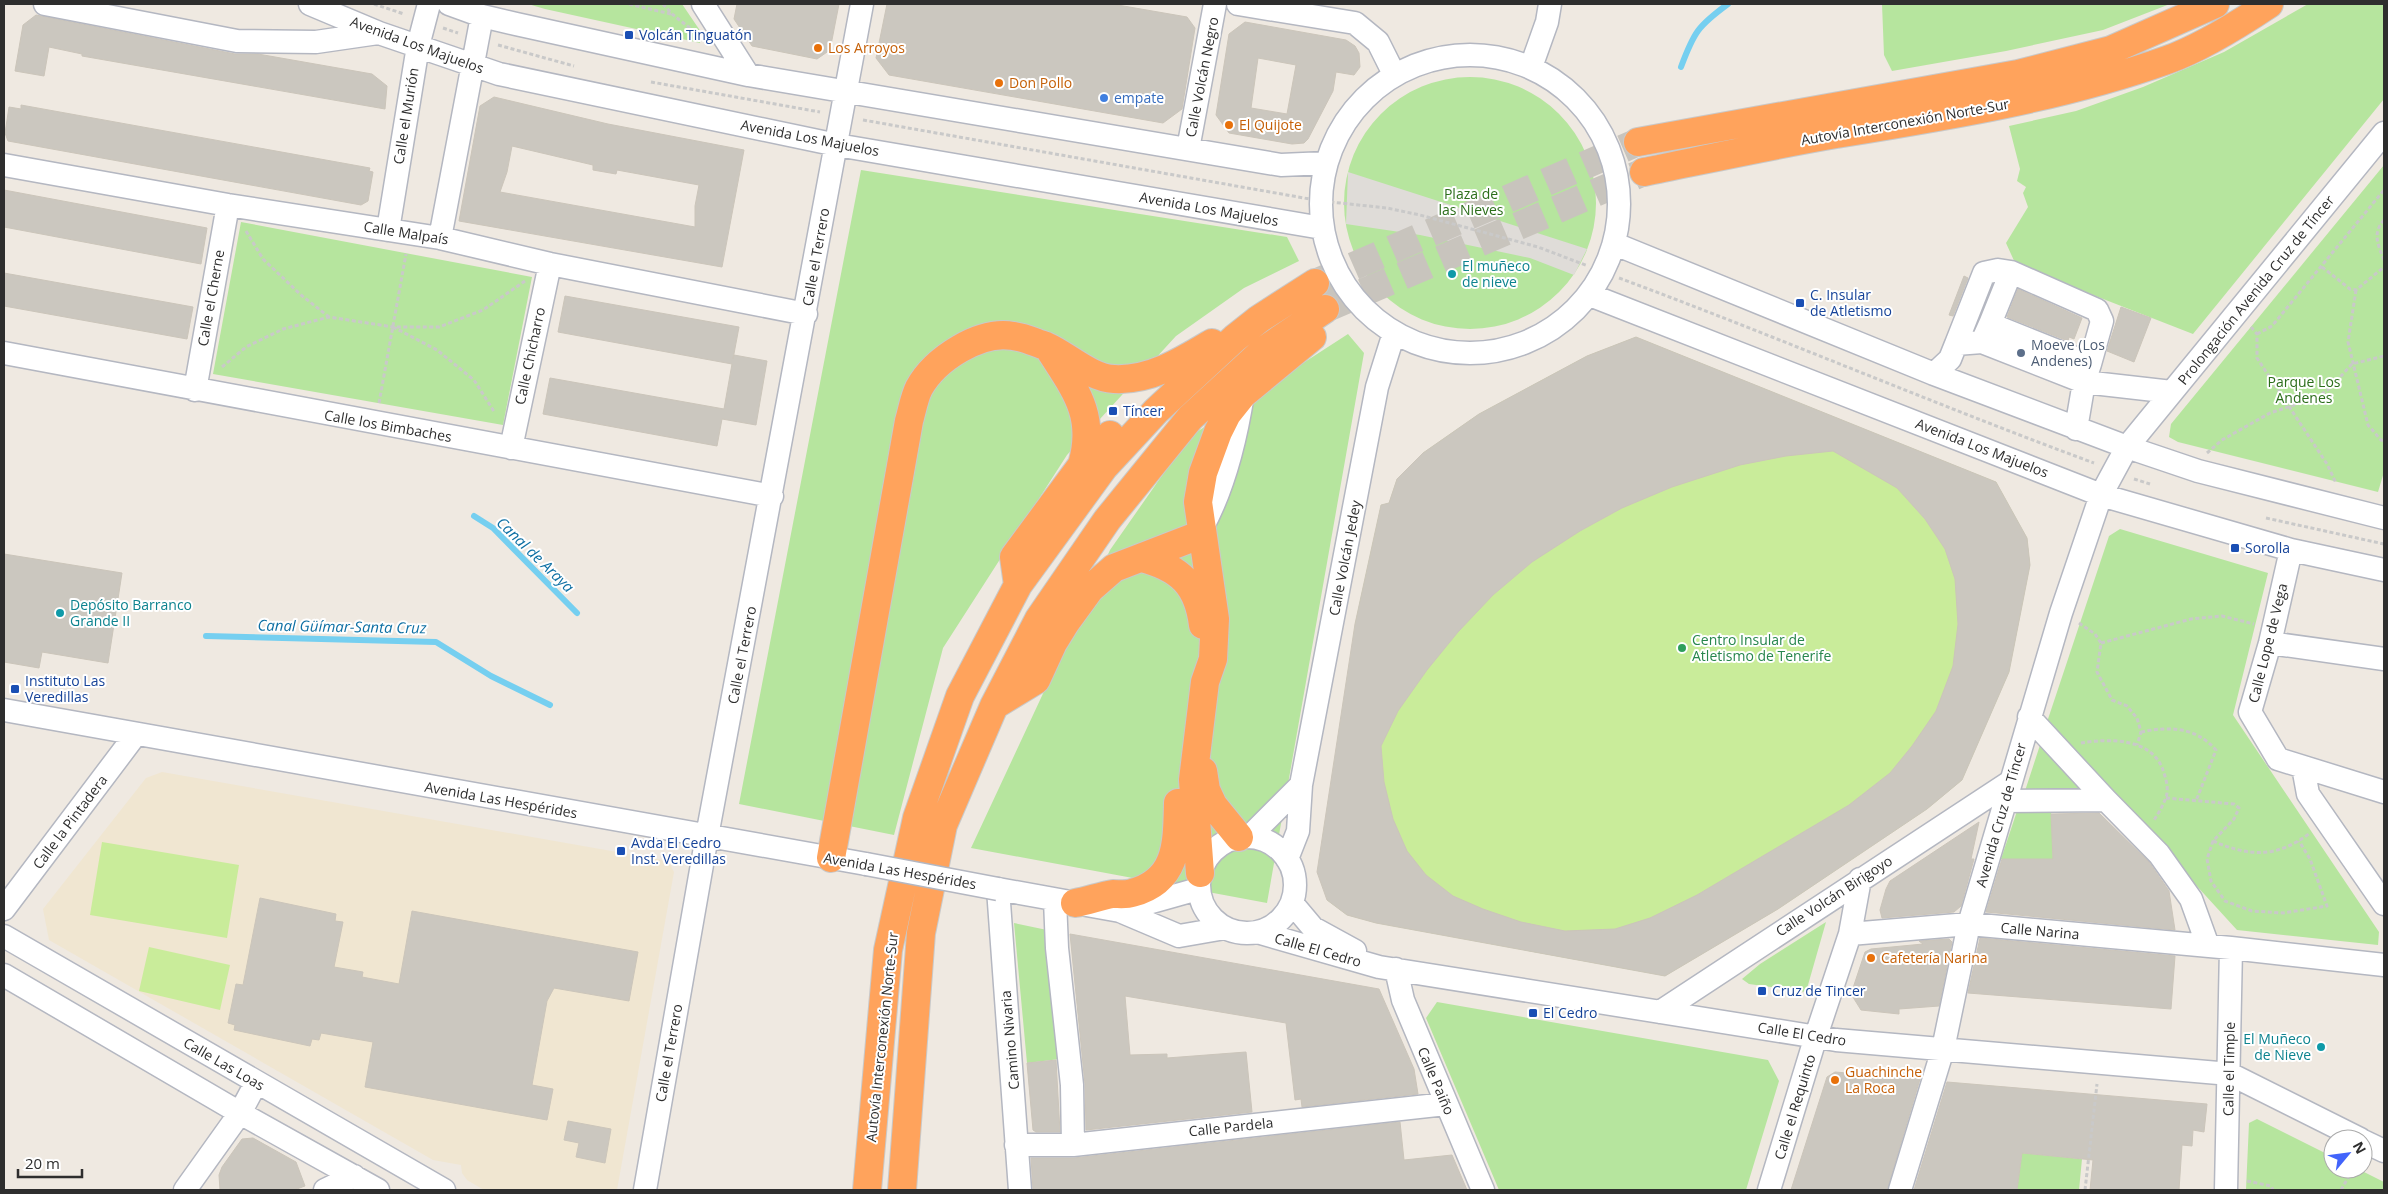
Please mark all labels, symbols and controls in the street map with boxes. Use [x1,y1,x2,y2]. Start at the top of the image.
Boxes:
street label: Avenida Los Majuelos [348,12,487,78]
street label: Calle Volcán Negro [1181,15,1223,139]
place label: Volcán Tinguatón [639,25,752,44]
marker: Volcán Tinguatón [623,29,635,41]
place label: Los Arroyos [828,38,905,57]
marker: Los Arroyos [812,42,824,54]
street label: Calle el Murión [388,66,423,166]
place label: Don Pollo [1009,73,1072,92]
marker: Don Pollo [993,77,1005,89]
place label: empate [1114,88,1164,107]
marker: empate [1098,92,1110,104]
street label: Autovía Interconexión Norte-Sur [1799,94,2011,149]
street label: Avenida Los Majuelos [739,115,881,160]
place label: El Quijote [1239,115,1302,134]
marker: El Quijote [1223,119,1235,131]
park label: Plaza de las Nieves [1438,184,1504,219]
street label: Avenida Los Majuelos [1138,187,1280,230]
street label: Prolongación Avenida Cruz de Tíncer [2173,191,2338,388]
street label: Calle el Terrero [798,206,833,307]
street label: Calle Malpaís [362,216,450,249]
street label: Calle el Cherne [193,248,228,348]
place label: El muñeco de nieve [1462,256,1530,291]
marker: El muñeco de nieve [1446,268,1458,280]
place label: C. Insular de Atletismo [1810,285,1892,320]
marker: C. Insular de Atletismo [1794,297,1806,309]
street label: Calle Chicharro [510,305,549,406]
place label: Moeve (Los Andenes) [2031,335,2105,370]
marker: Moeve (Los Andenes) [2015,347,2027,359]
park label: Parque Los Andenes [2268,372,2341,407]
place label: Tíncer [1123,401,1163,420]
street label: Calle los Bimbaches [323,405,454,446]
marker: Tíncer [1107,405,1119,417]
street label: Avenida Los Majuelos [1913,413,2052,482]
street label: Calle Volcán Jedey [1324,498,1365,617]
water label: Canal de Araya [493,512,579,597]
place label: Sorolla [2245,538,2290,557]
marker: Sorolla [2229,542,2241,554]
street label: Calle Lope de Vega [2243,581,2292,705]
place label: Depósito Barranco Grande II [70,595,192,630]
street label: Calle el Terrero [723,604,760,705]
marker: Depósito Barranco Grande II [54,607,66,619]
water label: Canal Güímar-Santa Cruz [257,615,427,637]
place label: Centro Insular de Atletismo de Tenerife [1692,630,1832,665]
marker: Centro Insular de Atletismo de Tenerife [1676,642,1688,654]
place label: Instituto Las Veredillas [25,671,105,706]
marker: Instituto Las Veredillas [9,683,21,695]
street label: Avenida Cruz de Tíncer [1971,740,2030,889]
street label: Calle la Pintadera [28,771,111,873]
street label: Avenida Las Hespérides [423,777,579,822]
place label: Avda El Cedro Inst. Veredillas [631,833,726,868]
marker: Avda El Cedro Inst. Veredillas [615,845,627,857]
street label: Avenida Las Hespérides [822,848,978,893]
street label: Calle Volcán Birigoyo [1772,851,1896,940]
street label: Calle Narina [2000,918,2080,943]
street label: Calle El Cedro [1272,928,1364,971]
street label: Autovía Interconexión Norte-Sur [861,931,902,1143]
place label: Cafetería Narina [1881,948,1988,967]
marker: Cafetería Narina [1865,952,1877,964]
place label: Cruz de Tincer [1772,981,1866,1000]
marker: Cruz de Tincer [1756,985,1768,997]
street label: Camino Nivaria [996,990,1023,1090]
street label: Calle el Terrero [651,1002,686,1103]
place label: El Cedro [1543,1003,1597,1022]
marker: El Cedro [1527,1007,1539,1019]
street label: Calle El Cedro [1756,1017,1848,1050]
street label: Calle el Timple [2218,1022,2239,1116]
place label: El Muñeco de Nieve [2243,1029,2311,1064]
street label: Calle Las Loas [180,1033,269,1095]
marker: El Muñeco de Nieve [2315,1041,2327,1053]
street label: Calle Paiño [1414,1044,1459,1118]
street label: Calle el Requinto [1769,1052,1820,1162]
place label: Guachinche La Roca [1845,1062,1922,1097]
marker: Guachinche La Roca [1829,1074,1841,1086]
street label: Calle Pardela [1188,1113,1274,1140]
north arrow [2323,1129,2373,1179]
text: N [2349,1138,2371,1157]
scale bar [18,1146,81,1178]
text: 20 m [25,1153,60,1173]

